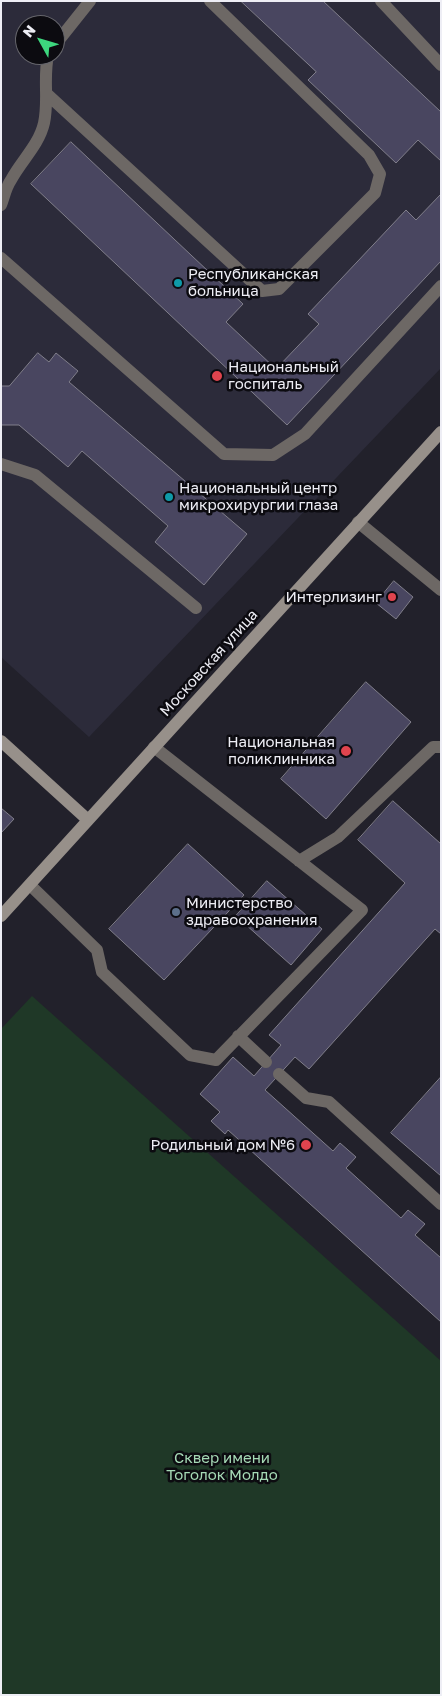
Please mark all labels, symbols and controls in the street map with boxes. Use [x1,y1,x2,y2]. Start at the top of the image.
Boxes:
north arrow [15,15,65,65]
text: N [19,21,39,40]
place label: Республиканская больница [188,265,318,300]
marker: Республиканская больница [172,277,184,289]
place label: Национальный госпиталь [228,358,339,393]
marker: Национальный госпиталь [210,369,224,383]
place label: Национальный центр микрохирургии глаза [179,479,338,514]
marker: Национальный центр микрохирургии глаза [163,491,175,503]
place label: Интерлизинг [285,588,382,606]
marker: Интерлизинг [386,591,398,603]
street label: Московская улица [156,606,262,720]
place label: Национальная поликлинника [227,733,335,768]
marker: Национальная поликлинника [339,744,353,758]
place label: Министерство здравоохранения [186,894,317,929]
marker: Министерство здравоохранения [170,906,182,918]
place label: Родильный дом №6 [150,1136,295,1154]
marker: Родильный дом №6 [299,1138,313,1152]
park label: Сквер имени Тоголок Молдо [166,1449,278,1484]

